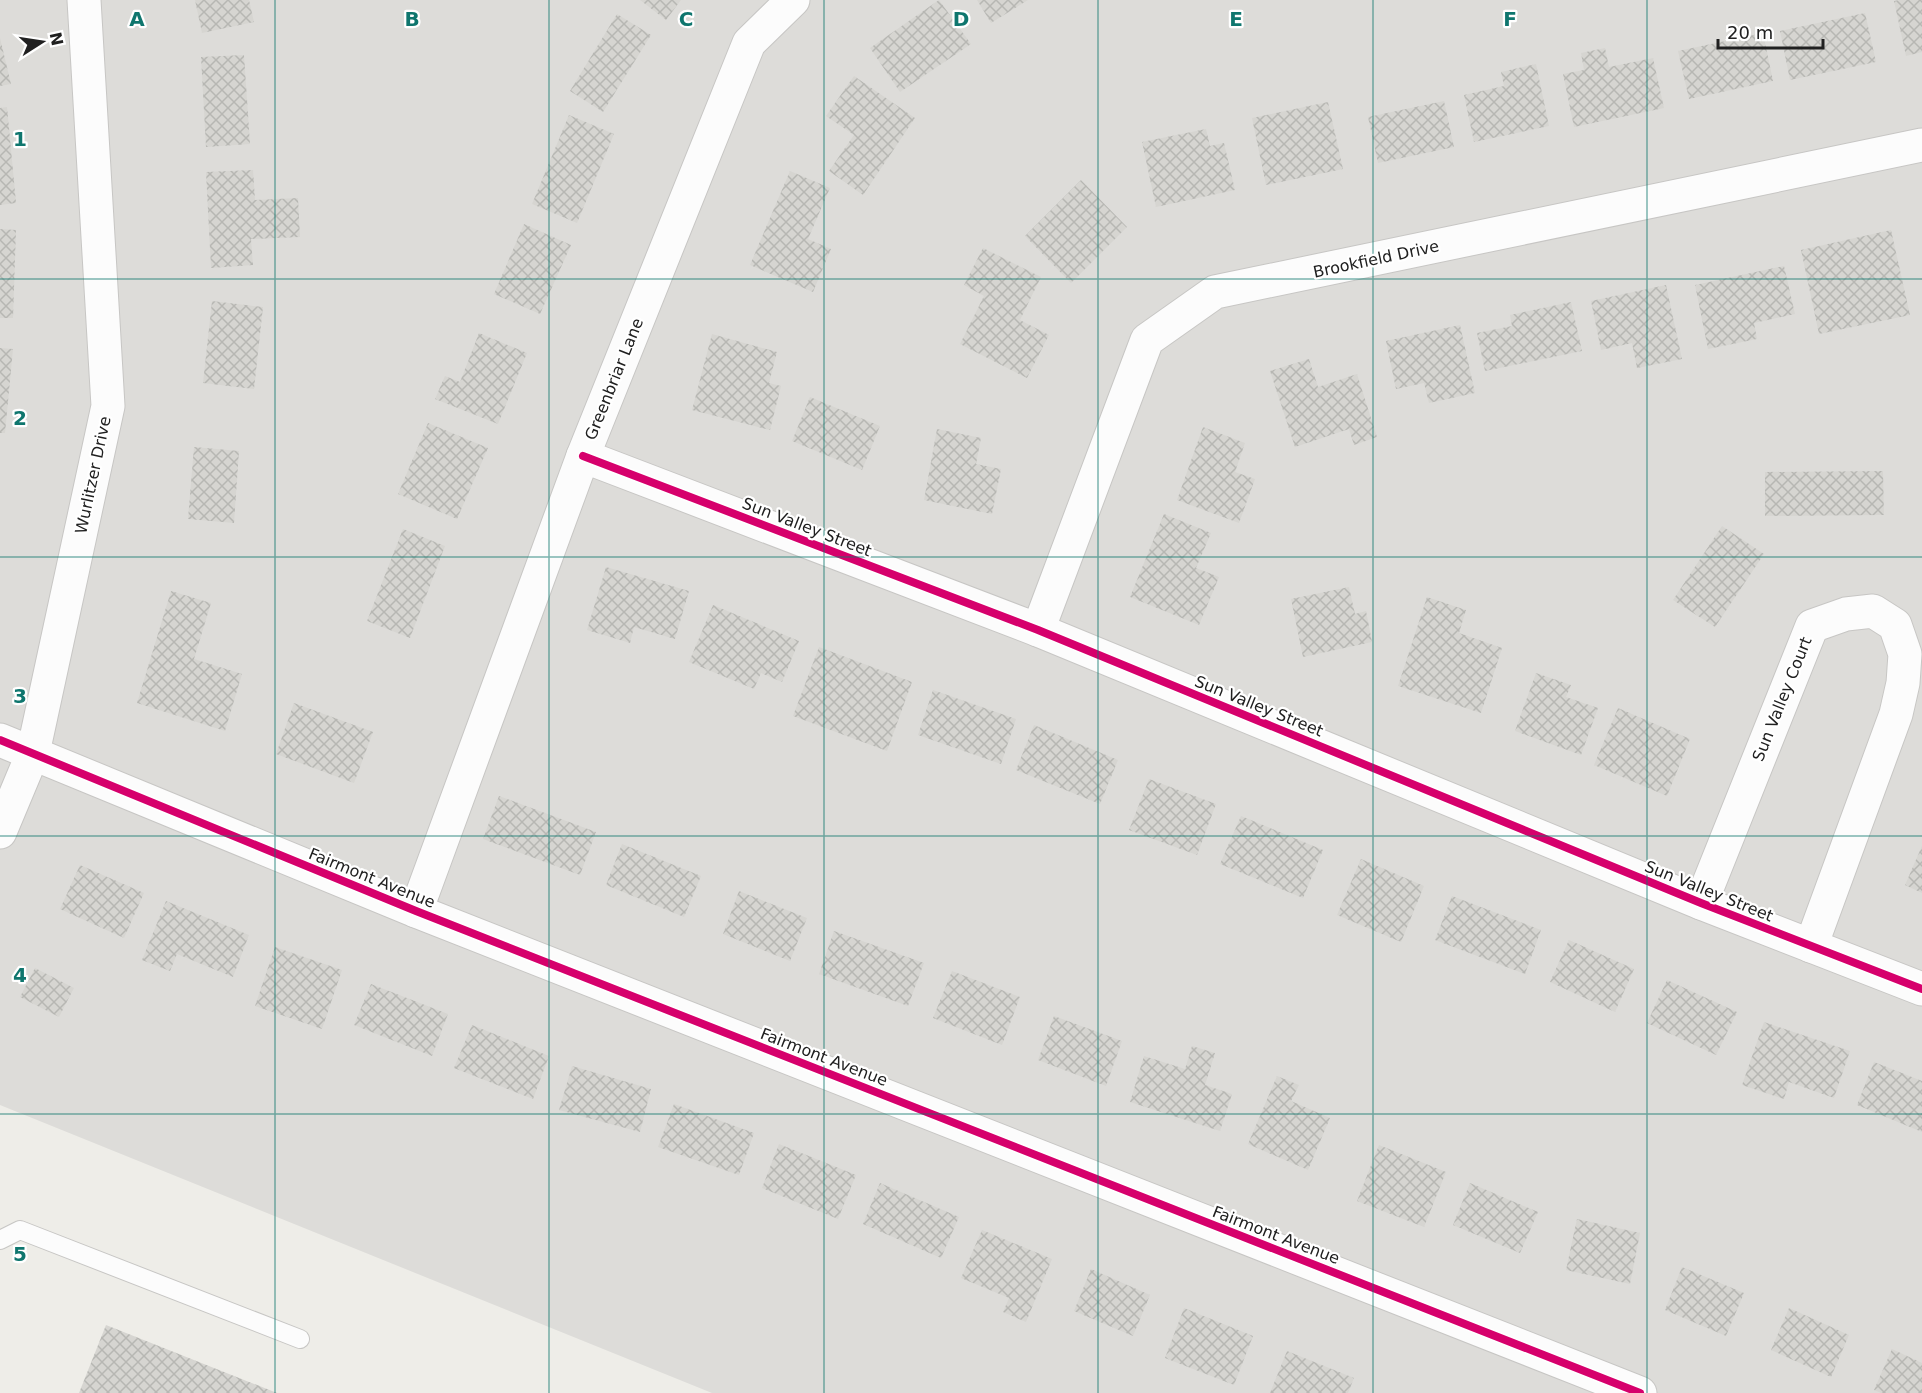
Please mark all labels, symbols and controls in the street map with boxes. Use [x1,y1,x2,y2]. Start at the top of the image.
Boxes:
text: A [129,7,145,31]
text: B [404,7,420,31]
text: C [679,7,693,31]
text: D [953,7,969,31]
text: E [1229,7,1243,31]
text: F [1503,7,1517,31]
north arrow [12,12,72,72]
scale bar [1718,12,1823,50]
text: 20 m [1727,22,1773,43]
text: N [45,30,67,48]
text: 1 [13,127,27,151]
street label: Brookfield Drive [1311,236,1441,282]
street label: Greenbriar Lane [581,315,647,443]
text: 2 [13,406,27,430]
street label: Wurlitzer Drive [71,414,115,536]
street label: Sun Valley Street [740,494,874,560]
street label: Sun Valley Court [1748,634,1816,764]
street label: Sun Valley Street [1192,672,1326,740]
text: 3 [13,684,27,708]
street label: Fairmont Avenue [306,844,438,912]
street label: Sun Valley Street [1642,857,1776,925]
text: 4 [13,963,27,987]
street label: Fairmont Avenue [758,1024,890,1090]
street label: Fairmont Avenue [1210,1202,1342,1268]
text: 5 [13,1242,27,1266]

